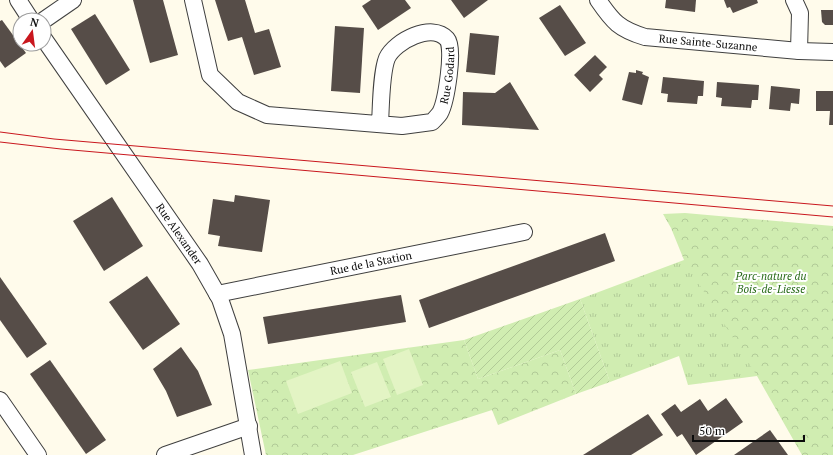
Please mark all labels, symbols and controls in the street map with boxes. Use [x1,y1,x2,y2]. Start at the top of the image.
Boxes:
north arrow [12,12,52,52]
text: N [29,14,41,30]
street label: Rue Sainte-Suzanne [658,31,759,54]
street label: Rue Godard [437,46,457,105]
street label: Rue Alexander [153,201,206,268]
street label: Rue de la Station [329,248,413,278]
park label: Parc-nature du Bois-de-Liesse [735,269,806,296]
scale bar [693,417,804,443]
text: 50 m [699,423,726,438]

